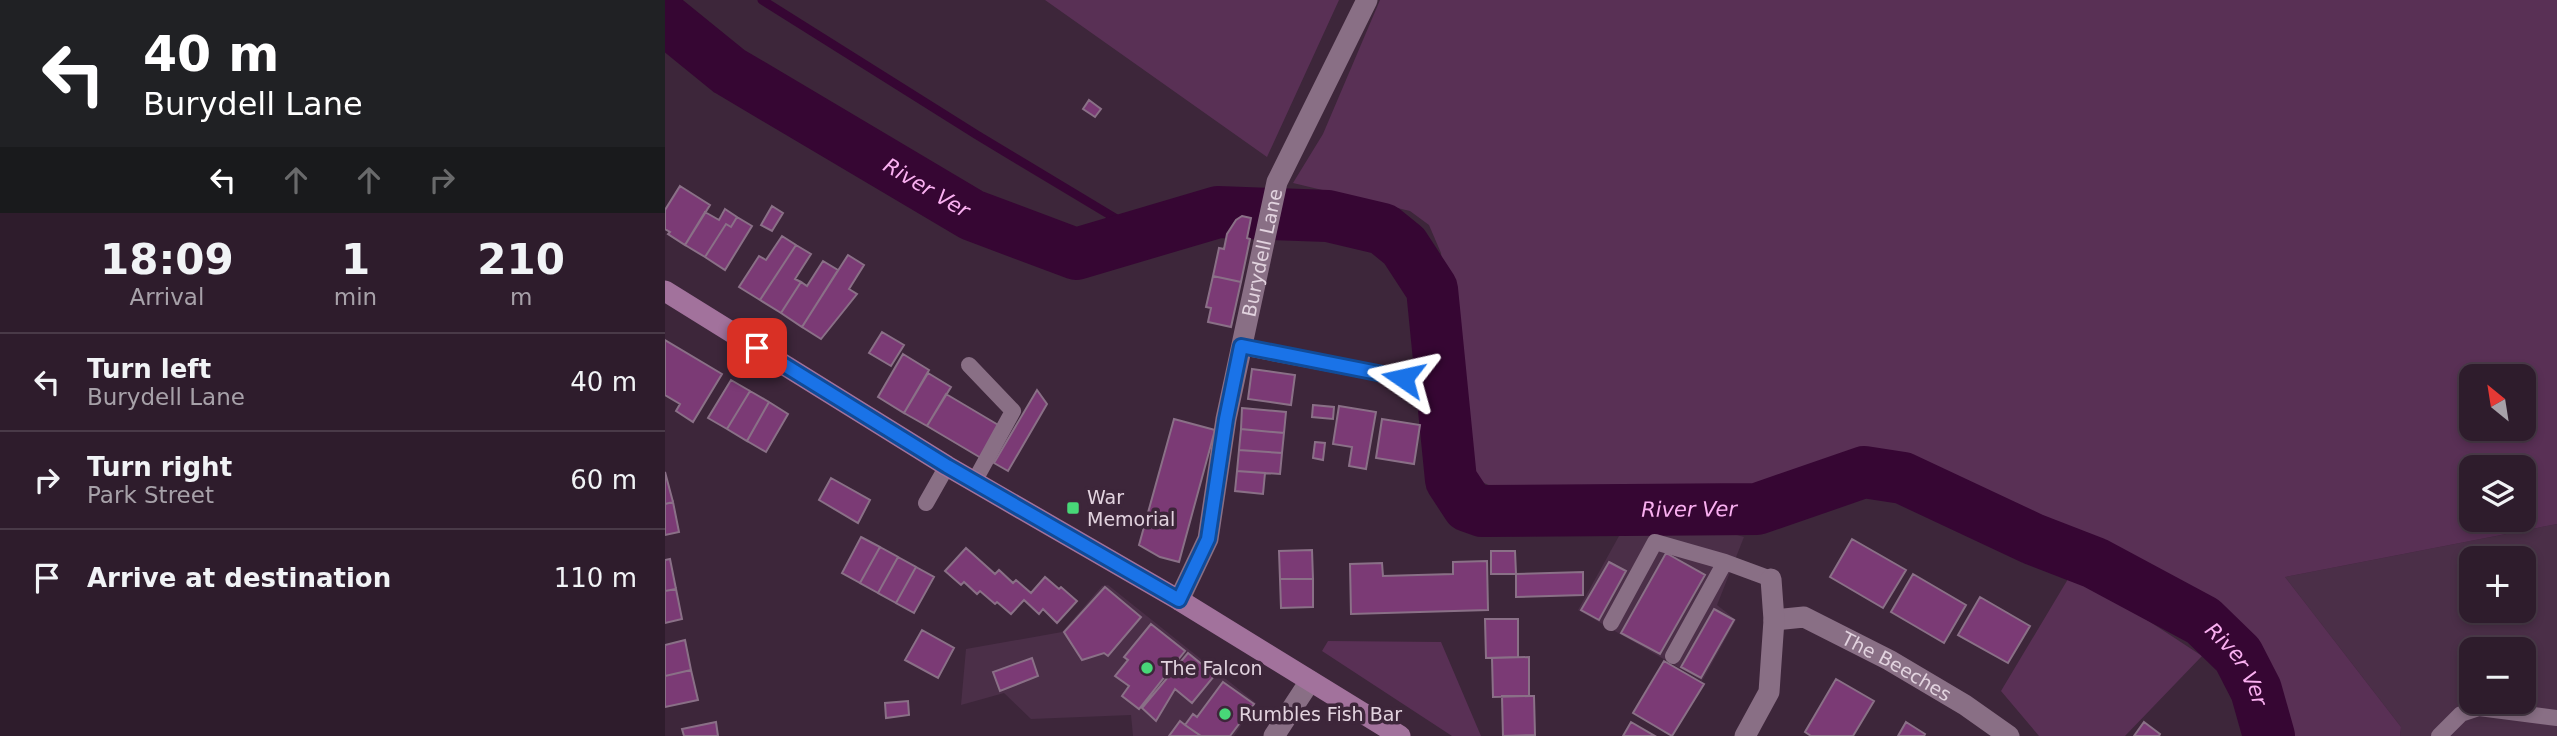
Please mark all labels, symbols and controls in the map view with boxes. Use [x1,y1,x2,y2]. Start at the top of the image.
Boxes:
text: 40 m [143,26,279,83]
icon: left [28,28,119,119]
text: Burydell Lane [143,85,363,123]
water label: River Ver [879,153,975,223]
icon: left [204,161,242,199]
icon: ahead [277,161,315,199]
icon: ahead [350,161,388,199]
icon: right [423,161,461,199]
street label: Burydell Lane [1237,187,1286,319]
text: 18:09 [100,235,234,284]
text: 1 [341,235,370,284]
text: 210 [477,235,565,284]
text: Arrival [130,284,204,310]
text: min [334,284,377,310]
text: m [510,284,532,310]
pin [727,318,787,378]
icon: arrive [738,329,776,367]
position arrow [1366,341,1440,415]
text: Turn left [87,354,211,384]
icon: left [28,363,66,401]
north arrow [2459,364,2536,441]
map controls [2459,364,2536,714]
text: 40 m [570,367,637,397]
text: Burydell Lane [87,384,245,410]
text: Turn right [87,452,232,482]
button: layers [2459,455,2536,532]
icon: right [28,461,66,499]
text: 60 m [570,465,637,495]
text: Park Street [87,482,214,508]
place label: War Memorial [1087,486,1175,530]
water label: River Ver [1641,497,1738,522]
marker: War Memorial [1065,500,1081,516]
button: + [2459,546,2536,623]
icon: arrive [28,559,66,597]
text: Arrive at destination [87,563,391,593]
text: 110 m [554,563,637,593]
water label: River Ver [2200,618,2272,710]
street label: The Beeches [1837,627,1955,705]
button: − [2459,637,2536,714]
place label: The Falcon [1160,657,1263,679]
marker: The Falcon [1139,660,1155,676]
place label: Rumbles Fish Bar [1239,703,1402,725]
marker: Rumbles Fish Bar [1217,706,1233,722]

